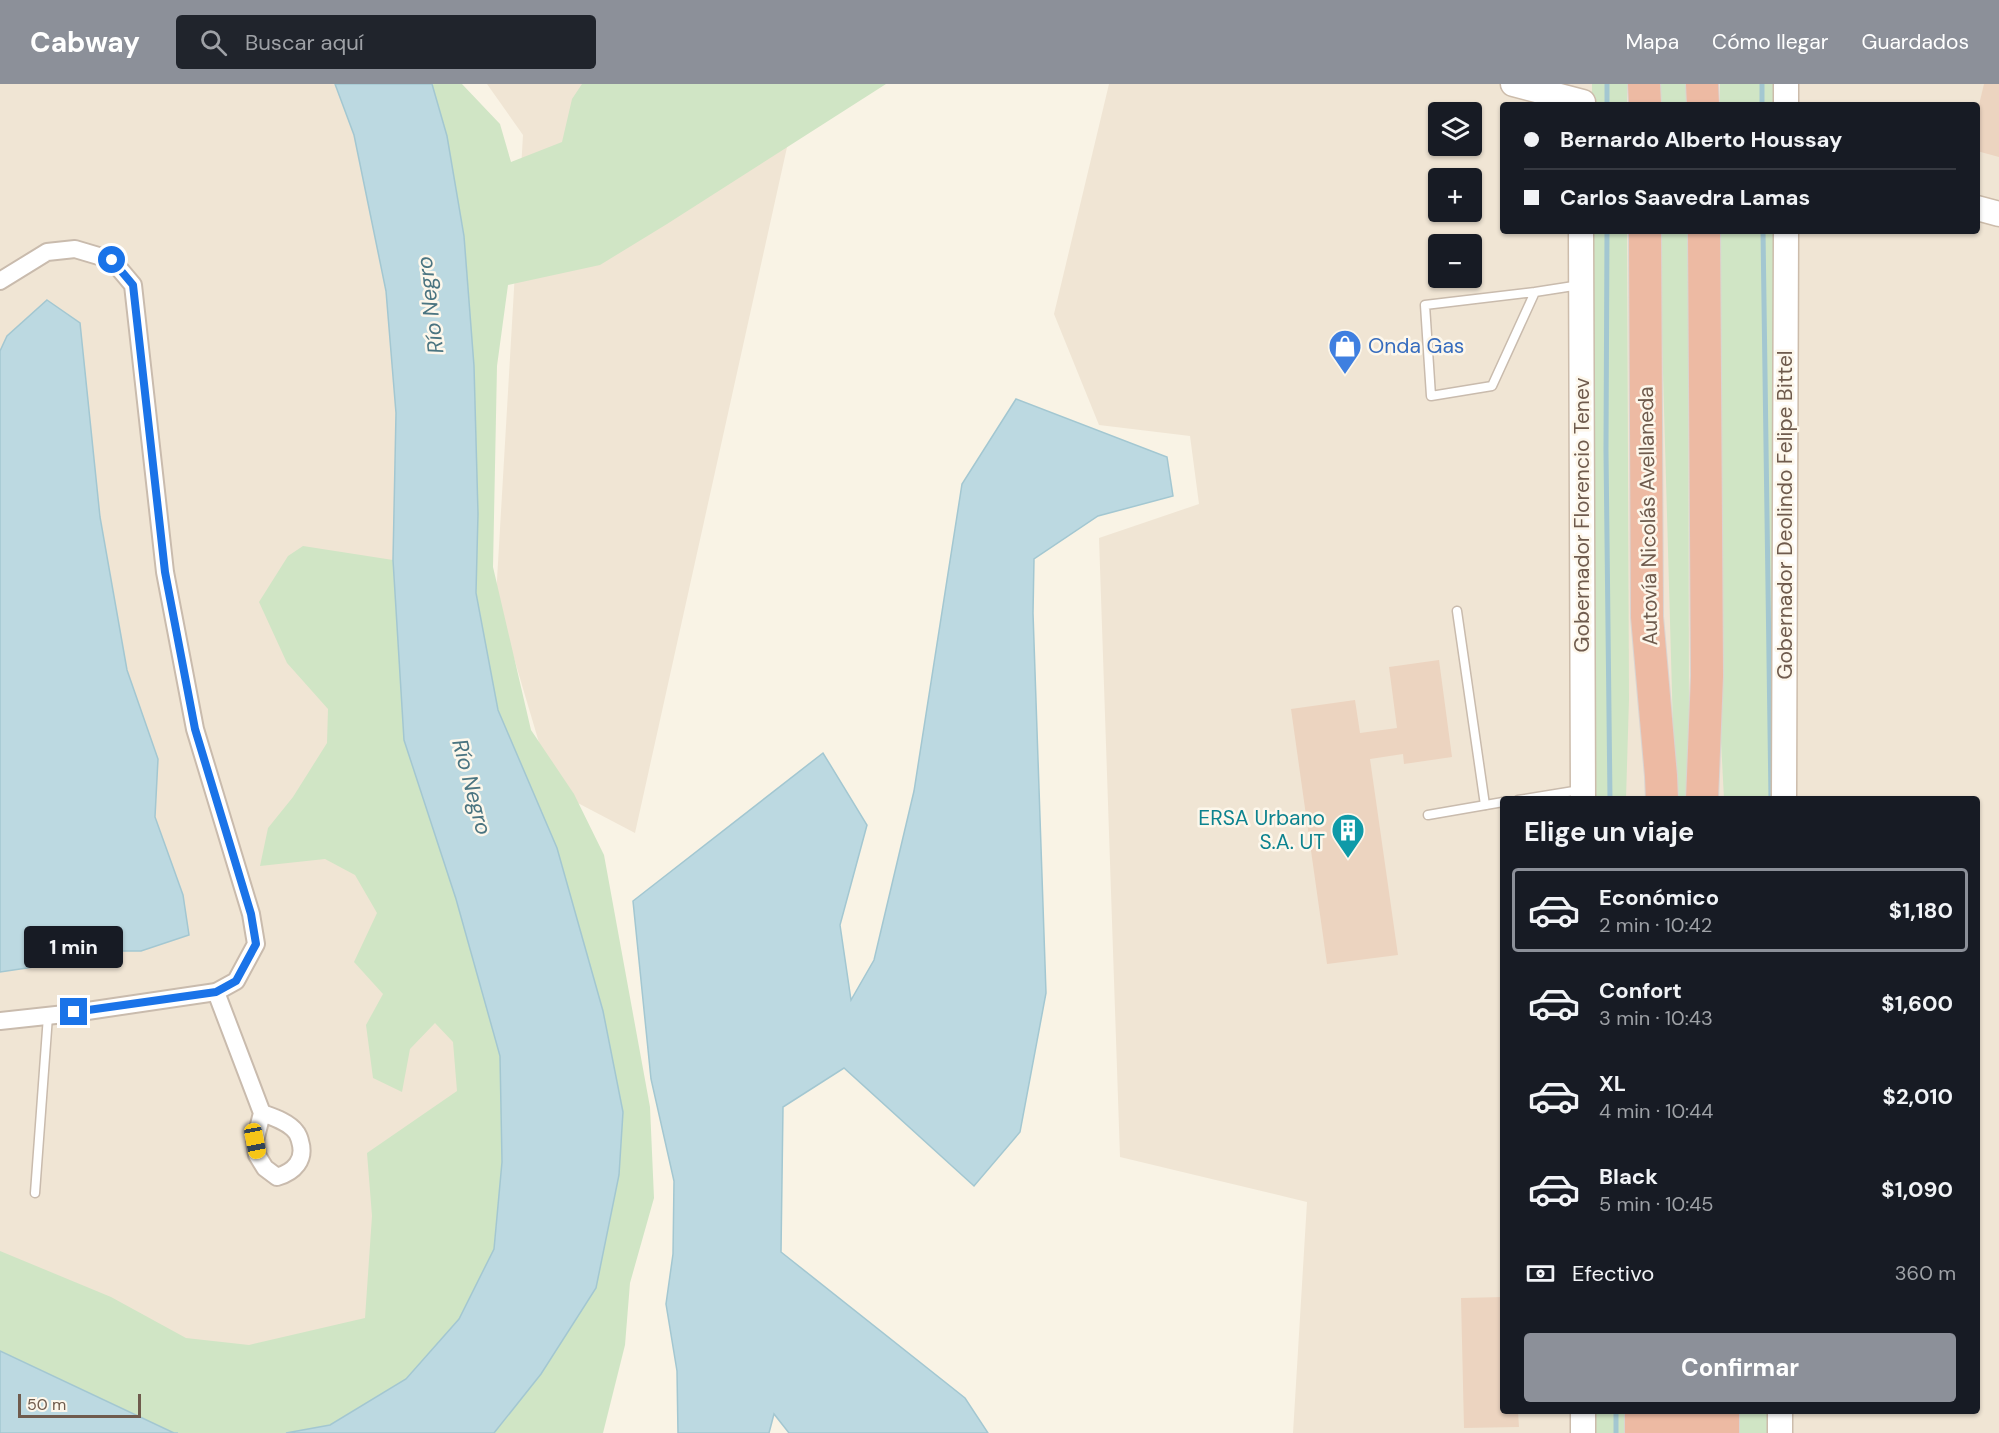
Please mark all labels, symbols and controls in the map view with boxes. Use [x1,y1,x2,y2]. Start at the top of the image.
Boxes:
search box [176,15,596,69]
text: Cabway [30,24,140,61]
icon: search [197,26,230,59]
text: Buscar aquí [245,28,364,57]
text: Mapa [1625,28,1679,56]
text: Cómo llegar [1712,28,1829,56]
text: Guardados [1862,28,1969,56]
map controls [1428,102,1482,288]
button: layers [1428,102,1482,156]
text: Bernardo Alberto Houssay [1560,125,1842,154]
button: + [1428,168,1482,222]
text: Carlos Saavedra Lamas [1560,183,1810,212]
button: − [1428,234,1482,288]
route start [98,246,125,273]
water label: Río Negro [410,255,450,355]
shop icon: Onda Gas [1327,328,1363,375]
place label: Onda Gas [1368,332,1464,360]
street label: Gobernador Deolindo Felipe Bittel [1771,350,1799,680]
street label: Gobernador Florencio Tenev [1568,378,1596,652]
street label: Autovía Nicolás Avellaneda [1632,386,1664,646]
water label: Río Negro [445,736,499,838]
place label: ERSA Urbano S.A. UT [1198,804,1325,856]
building icon: ERSA Urbano S.A. UT [1330,812,1366,859]
text: Elige un viaje [1524,814,1694,849]
icon: car [1527,883,1581,937]
text: Económico [1599,883,1719,912]
text: $1,180 [1889,896,1953,925]
text: 2 min · 10:42 [1599,912,1712,938]
callout: 1 min [25,925,124,967]
text: 1 min [49,934,98,960]
icon: car [1527,976,1581,1030]
text: Confort [1599,976,1682,1005]
text: $1,600 [1881,989,1953,1018]
route end [60,998,87,1025]
text: 3 min · 10:43 [1599,1005,1713,1031]
icon: car [1527,1069,1581,1123]
text: XL [1599,1069,1626,1098]
text: $2,010 [1883,1082,1953,1111]
text: 4 min · 10:44 [1599,1098,1713,1124]
car [243,1122,267,1160]
icon: car [1527,1162,1581,1216]
text: Black [1599,1162,1658,1191]
text: $1,090 [1881,1175,1953,1204]
text: 5 min · 10:45 [1599,1191,1714,1217]
icon: cash [1524,1257,1557,1290]
text: Efectivo [1572,1259,1654,1288]
text: 360 m [1895,1260,1956,1286]
button: Confirmar [1524,1333,1956,1402]
scale bar [18,1391,141,1418]
text: 50 m [27,1394,66,1415]

